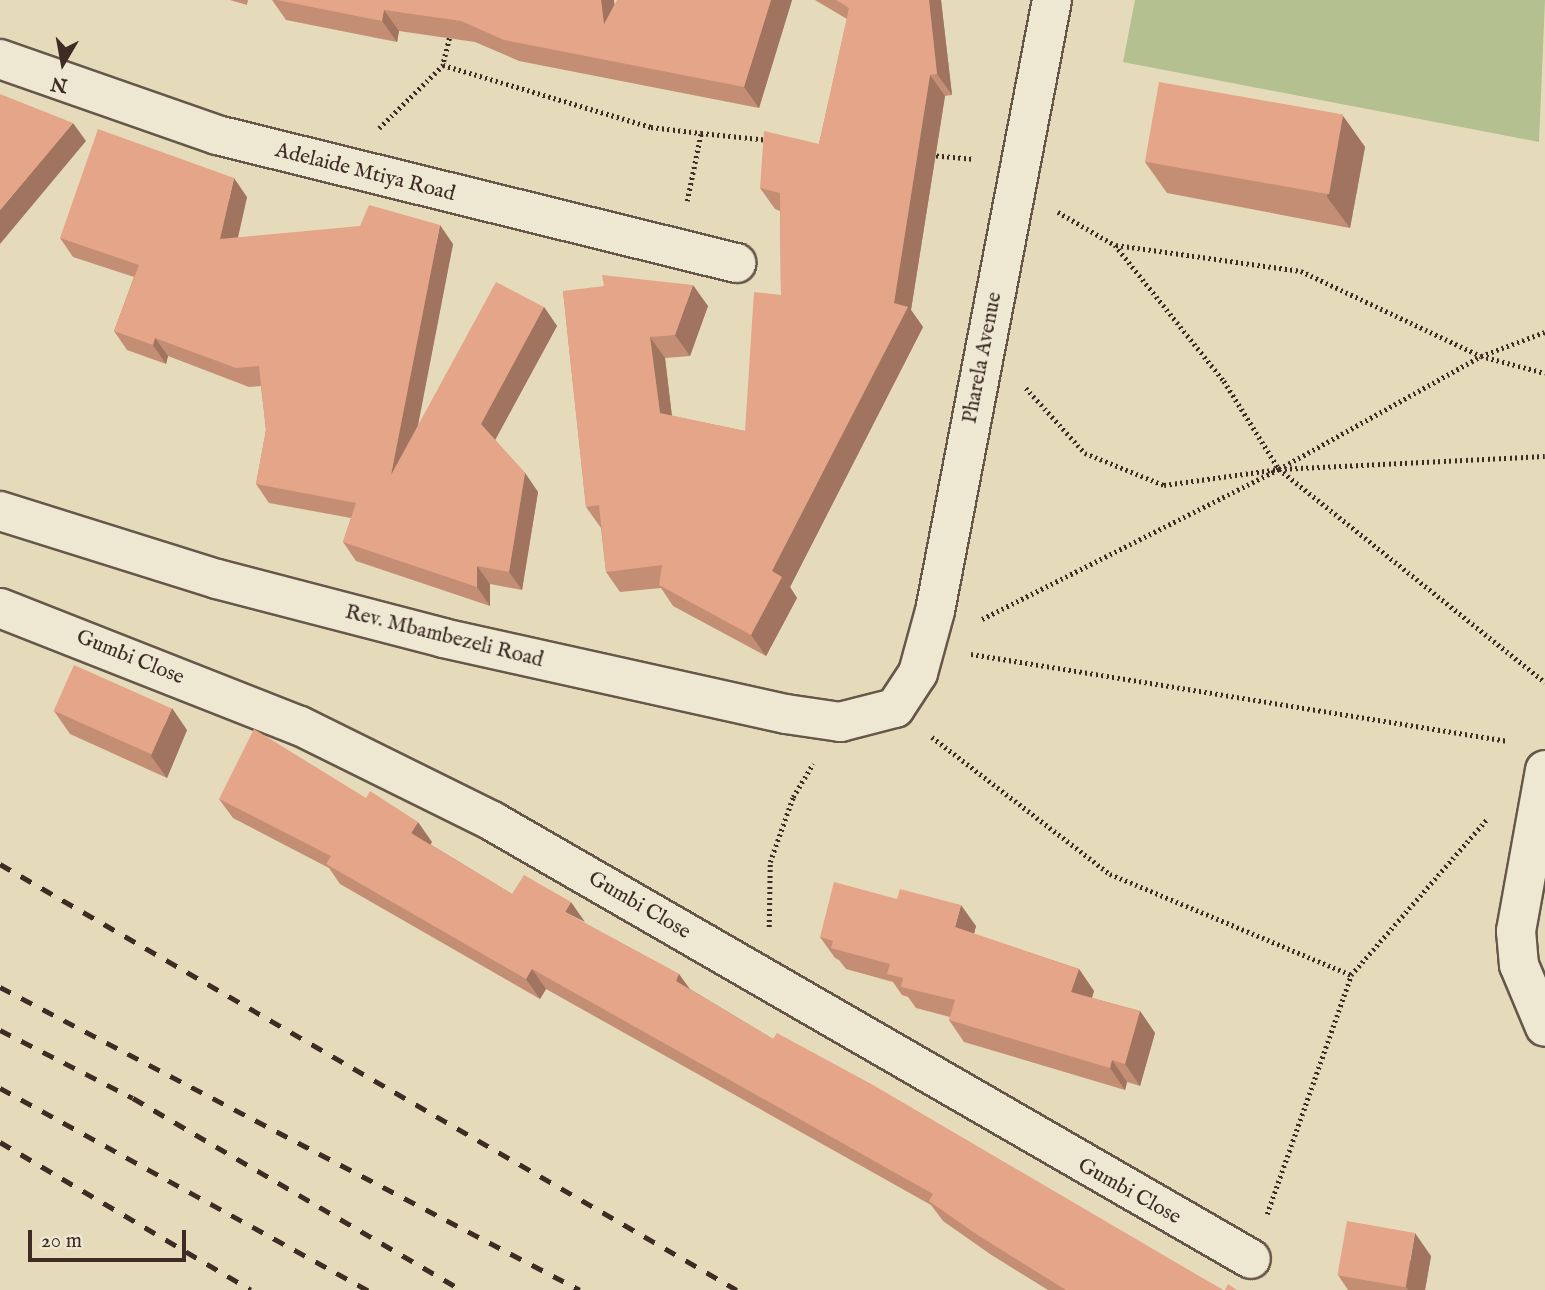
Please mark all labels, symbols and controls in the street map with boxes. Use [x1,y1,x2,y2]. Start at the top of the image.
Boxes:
north arrow [28,28,98,98]
text: N [49,70,70,97]
street label: Adelaide Mtiya Road [272,138,458,208]
street label: Pharela Avenue [958,290,1008,426]
street label: Rev. Mbambezeli Road [342,600,546,674]
street label: Gumbi Close [72,625,188,691]
street label: Gumbi Close [583,867,695,945]
street label: Gumbi Close [1073,1153,1185,1231]
scale bar [32,1216,189,1260]
text: 20 m [41,1228,82,1255]

